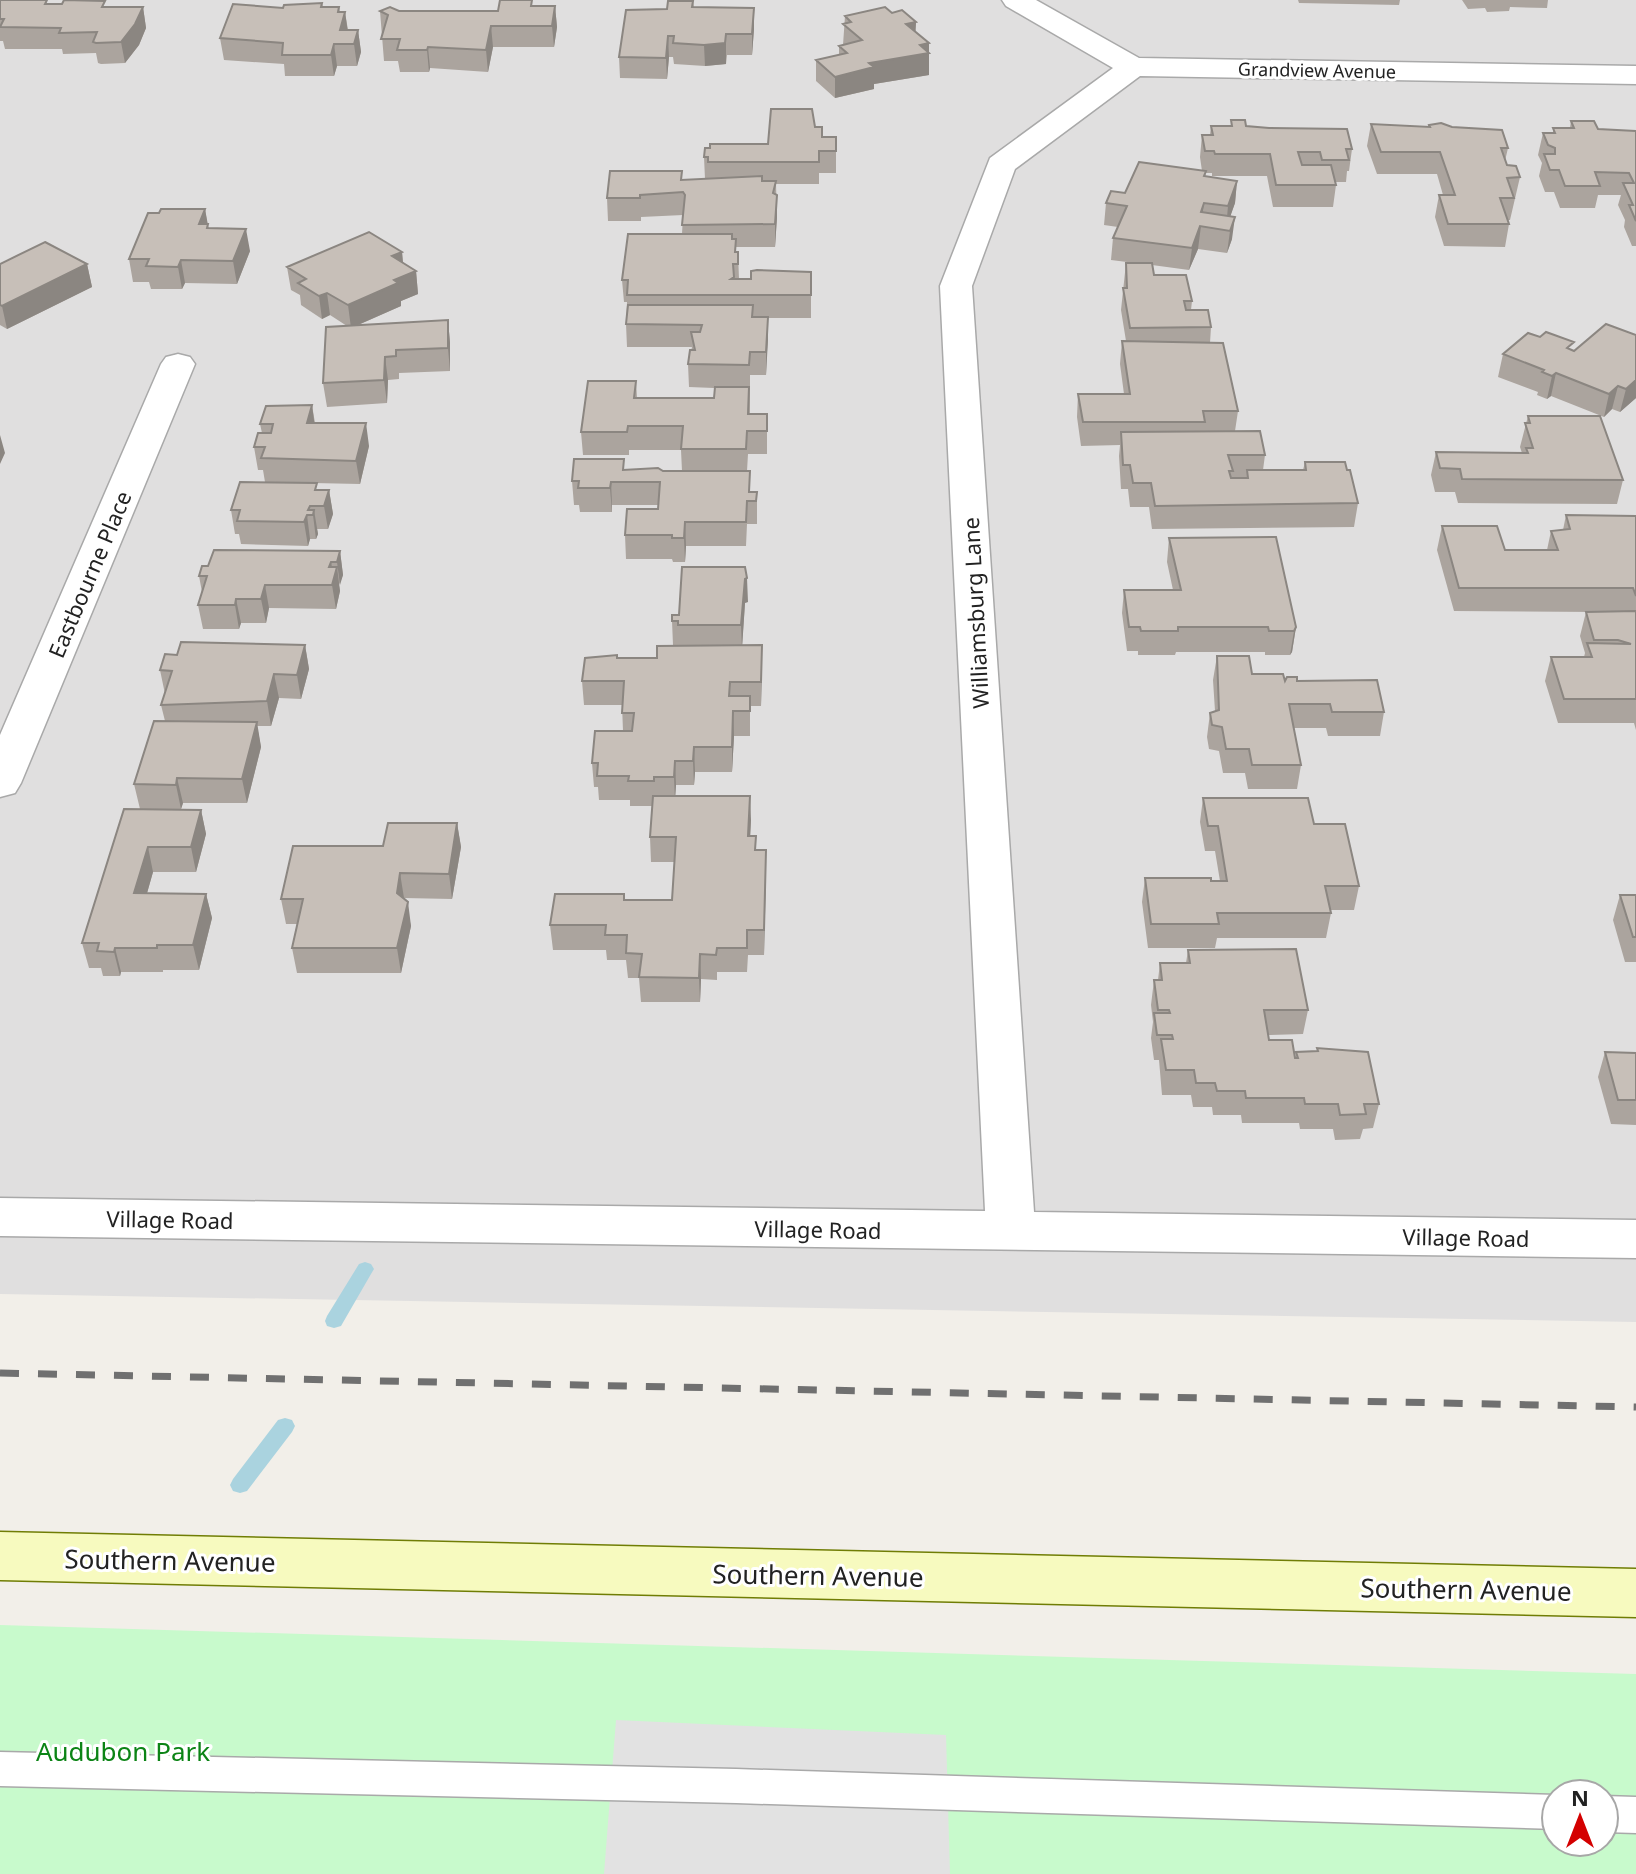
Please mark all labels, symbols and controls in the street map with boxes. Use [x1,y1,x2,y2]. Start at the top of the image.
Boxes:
street label: Grandview Avenue [1238,57,1396,83]
street label: Eastbourne Place [40,486,138,662]
street label: Williamsburg Lane [955,516,995,710]
street label: Village Road [106,1203,234,1235]
street label: Village Road [754,1213,882,1245]
street label: Village Road [1402,1221,1530,1253]
street label: Southern Avenue [64,1540,276,1580]
street label: Southern Avenue [712,1555,924,1595]
street label: Southern Avenue [1360,1569,1572,1609]
park label: Audubon Park [36,1733,210,1769]
north arrow [1540,1778,1620,1858]
text: N [1571,1782,1589,1812]

